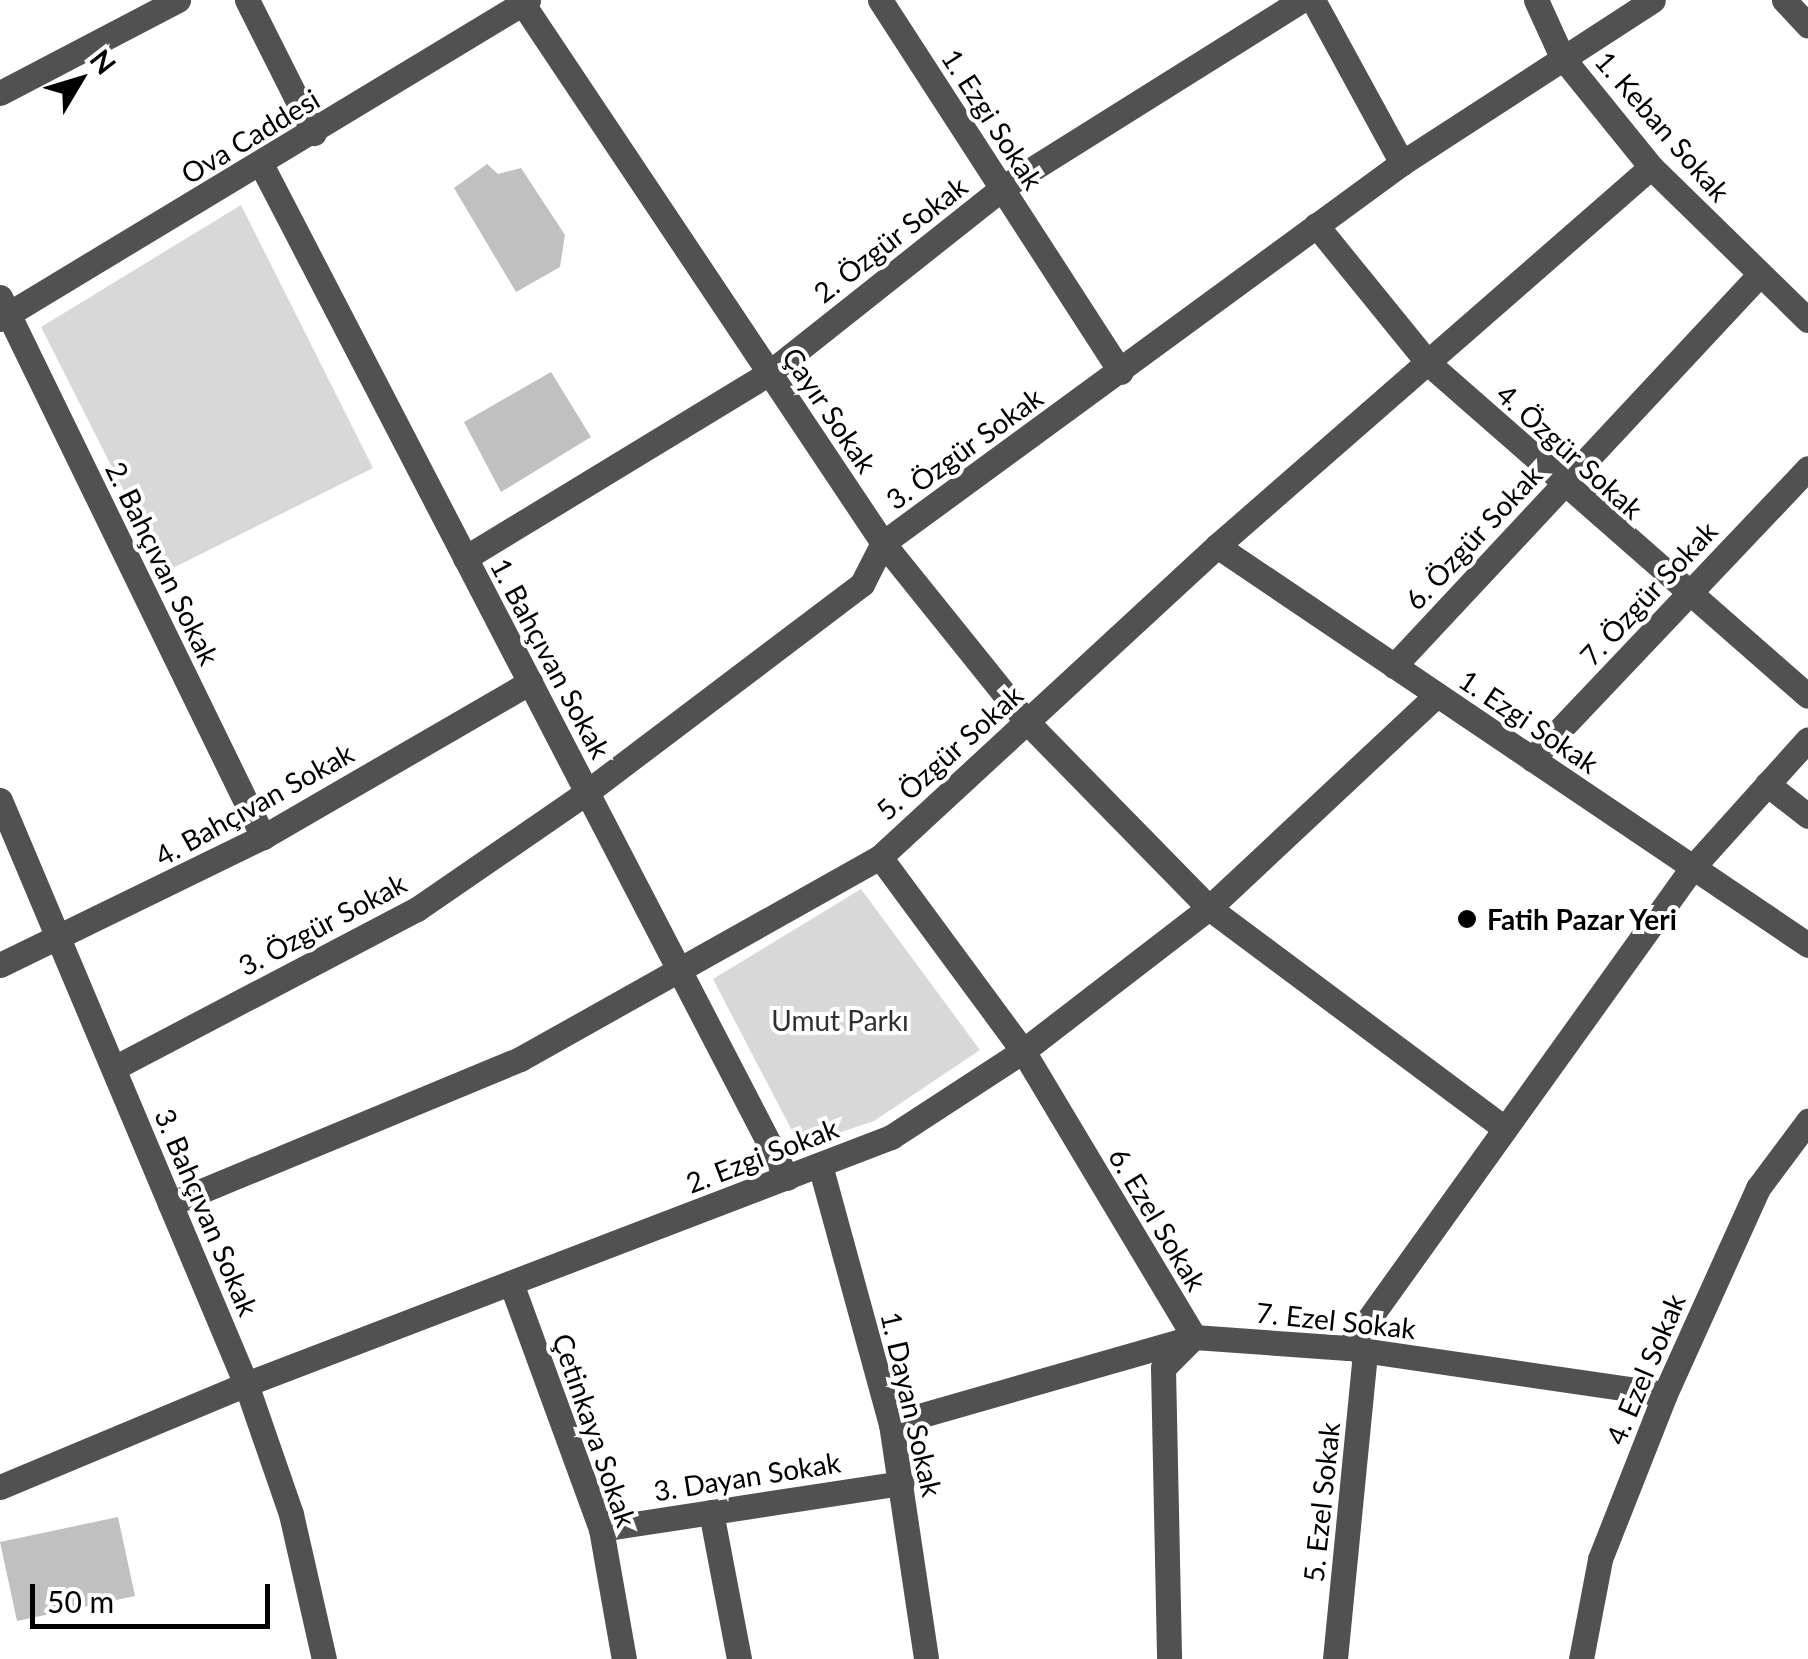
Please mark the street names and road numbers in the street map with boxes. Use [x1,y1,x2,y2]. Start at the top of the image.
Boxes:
street label: 1. Ezgi Sokak [935,42,1051,196]
street label: 1. Keban Sokak [1589,44,1737,208]
street label: Ova Caddesi [175,82,325,190]
street label: 2. Özgür Sokak [807,169,973,309]
street label: Çayır Sokak [776,341,884,479]
street label: 4. Özgür Sokak [1490,376,1650,526]
street label: 3. Özgür Sokak [879,380,1049,516]
street label: 2. Bahçıvan Sokak [99,456,227,670]
street label: 6. Özgür Sokak [1397,458,1549,616]
street label: 7. Özgür Sokak [1572,514,1724,672]
street label: 1. Bahçıvan Sokak [484,552,618,764]
street label: 1. Ezgi Sokak [1453,662,1605,780]
street label: 5. Özgür Sokak [869,677,1029,827]
street label: 4. Bahçıvan Sokak [149,736,359,872]
street label: 3. Özgür Sokak [232,866,412,982]
street label: 3. Bahçıvan Sokak [148,1103,266,1321]
street label: 2. Ezgi Sokak [681,1111,843,1199]
street label: 6. Ezel Sokak [1102,1142,1214,1296]
street label: 4. Ezel Sokak [1598,1289,1692,1449]
street label: 7. Ezel Sokak [1254,1295,1418,1345]
street label: 1. Dayan Sokak [874,1308,950,1500]
street label: Çetinkaya Sokak [546,1329,644,1531]
street label: 5. Ezel Sokak [1296,1420,1346,1584]
street label: 3. Dayan Sokak [651,1445,843,1507]

